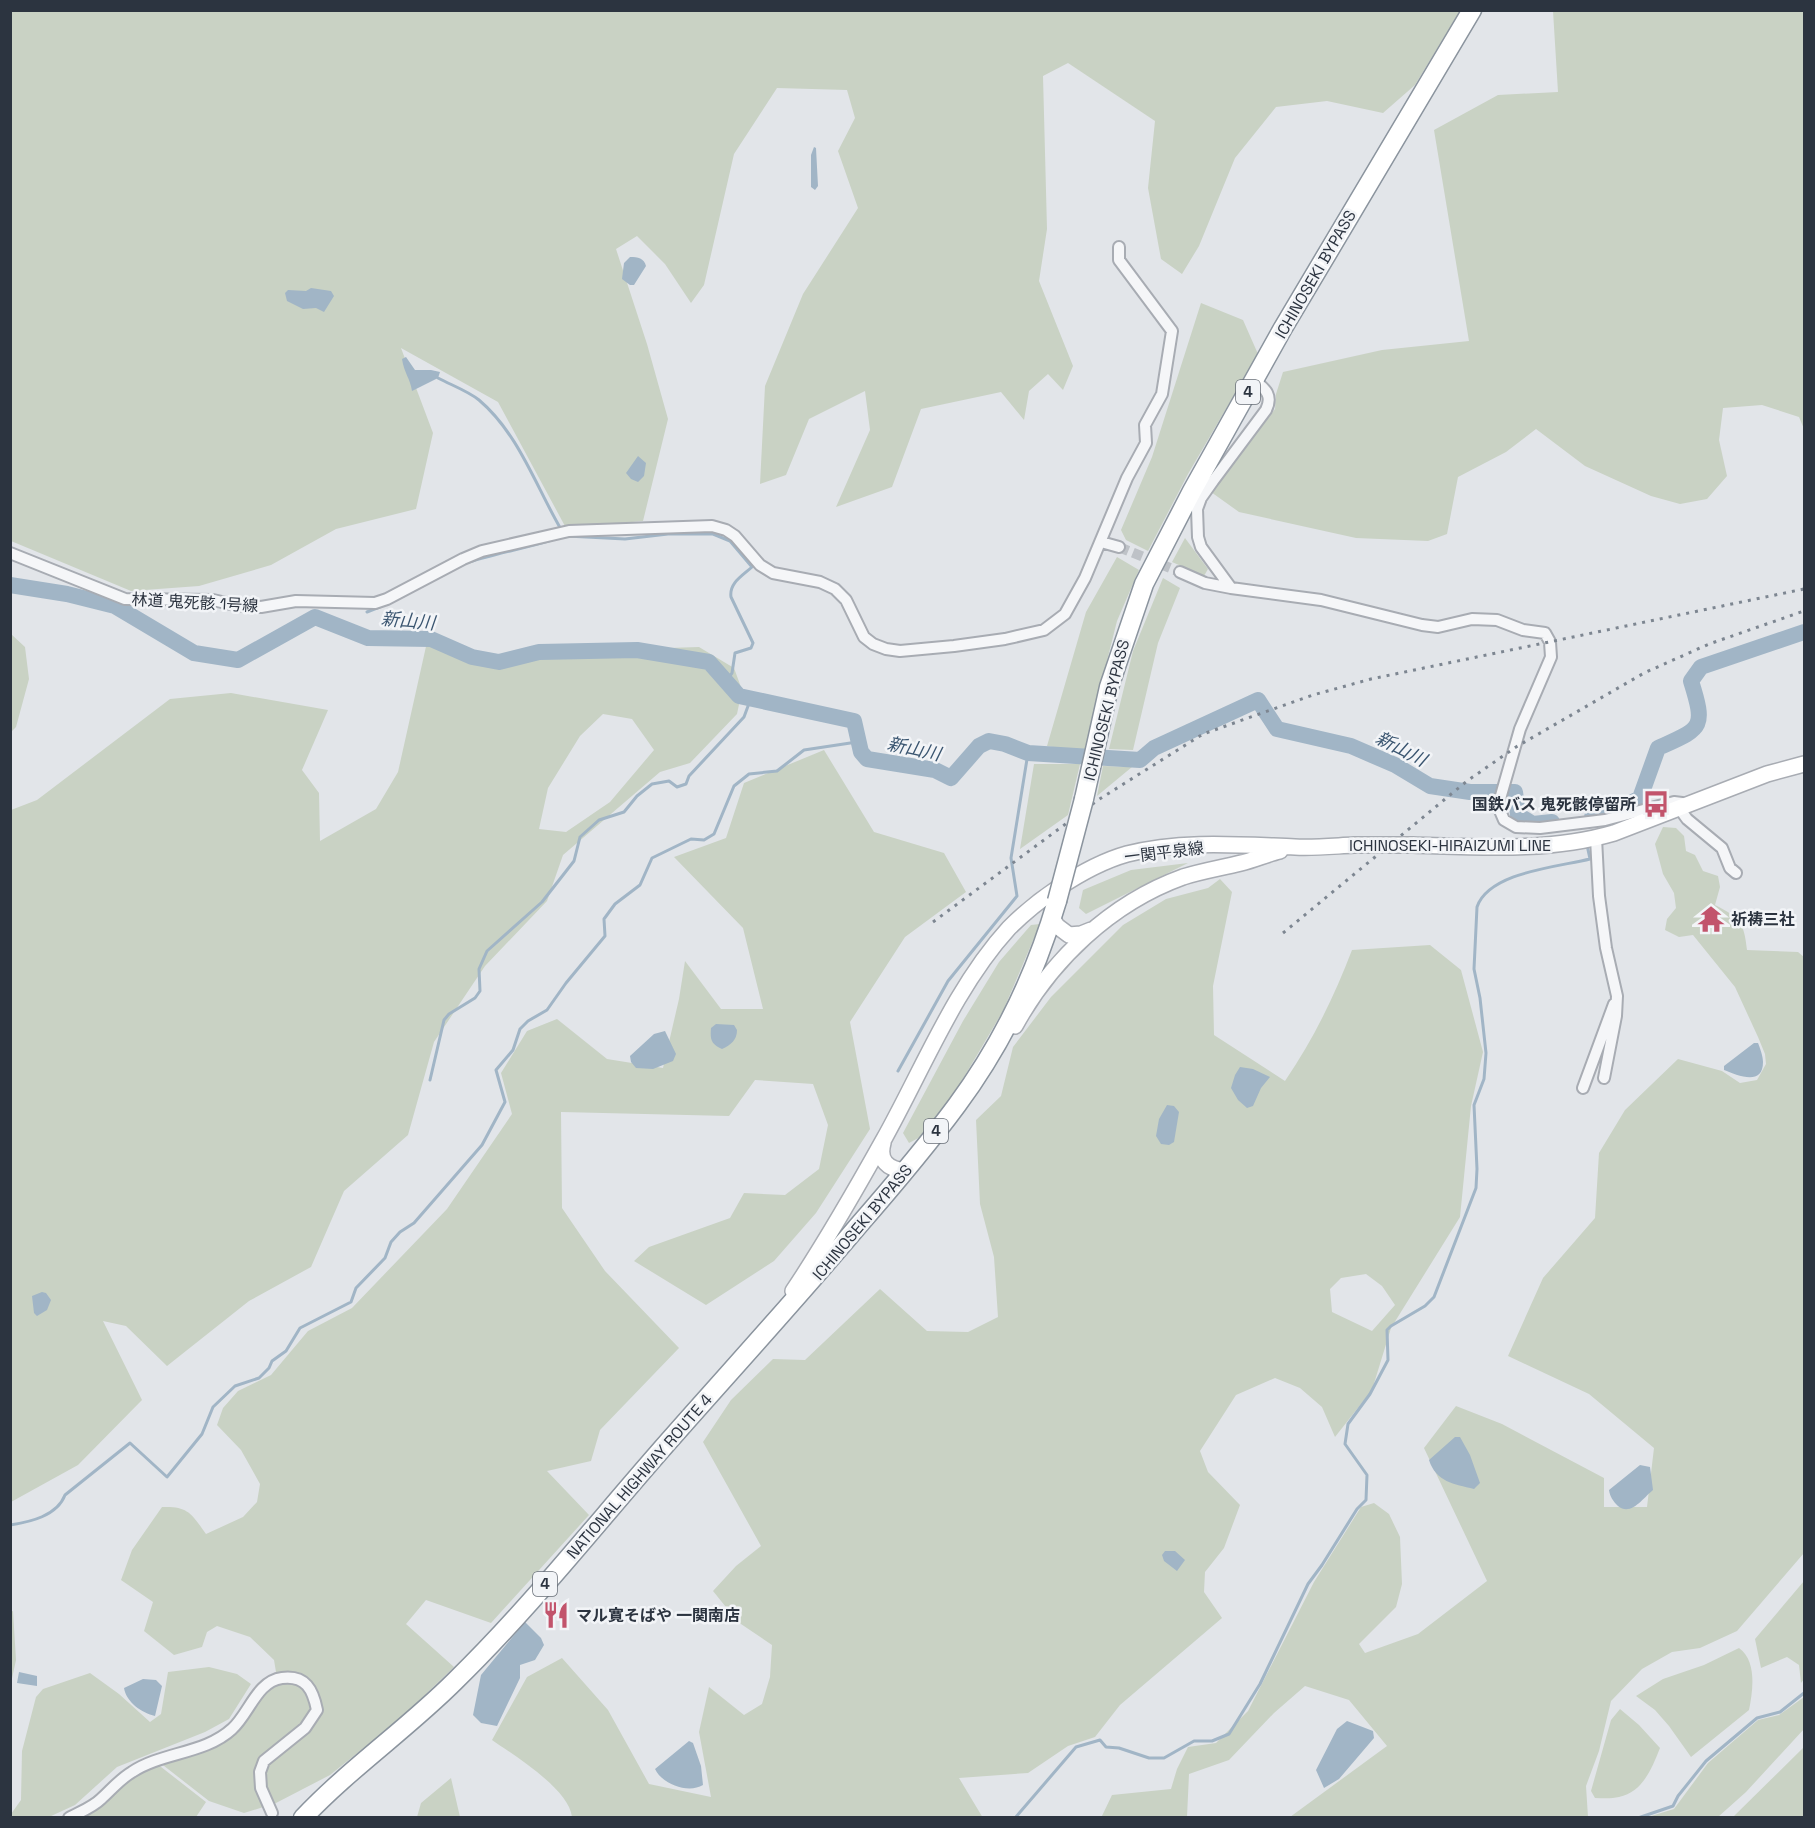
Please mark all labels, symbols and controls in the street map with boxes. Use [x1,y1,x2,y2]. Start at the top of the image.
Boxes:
street label: ICHINOSEKI BYPASS [1270,206,1361,342]
road number: 4 [1236,380,1260,404]
street label: 林道 鬼死骸 1号線 [131,589,259,616]
water label: 新山川 [380,607,438,634]
street label: ICHINOSEKI BYPASS [1079,637,1134,783]
water label: 新山川 [1372,726,1432,772]
water label: 新山川 [885,732,945,766]
bus stop icon: 国鉄バス 鬼死骸停留所 [1641,789,1671,819]
place label: 国鉄バス 鬼死骸停留所 [1472,794,1636,815]
street label: ICHINOSEKI-HIRAIZUMI LINE [1349,835,1551,856]
street label: 一関平泉線 [1123,837,1205,868]
temple icon: 祈祷三社 [1696,904,1726,934]
place label: 祈祷三社 [1731,909,1795,930]
road number: 4 [924,1119,948,1143]
street label: ICHINOSEKI BYPASS [808,1160,917,1285]
street label: NATIONAL HIGHWAY ROUTE 4 [562,1389,717,1563]
road number: 4 [533,1572,557,1596]
restaurant icon: マル寛そばや 一関南店 [541,1600,571,1630]
place label: マル寛そばや 一関南店 [576,1605,740,1626]

